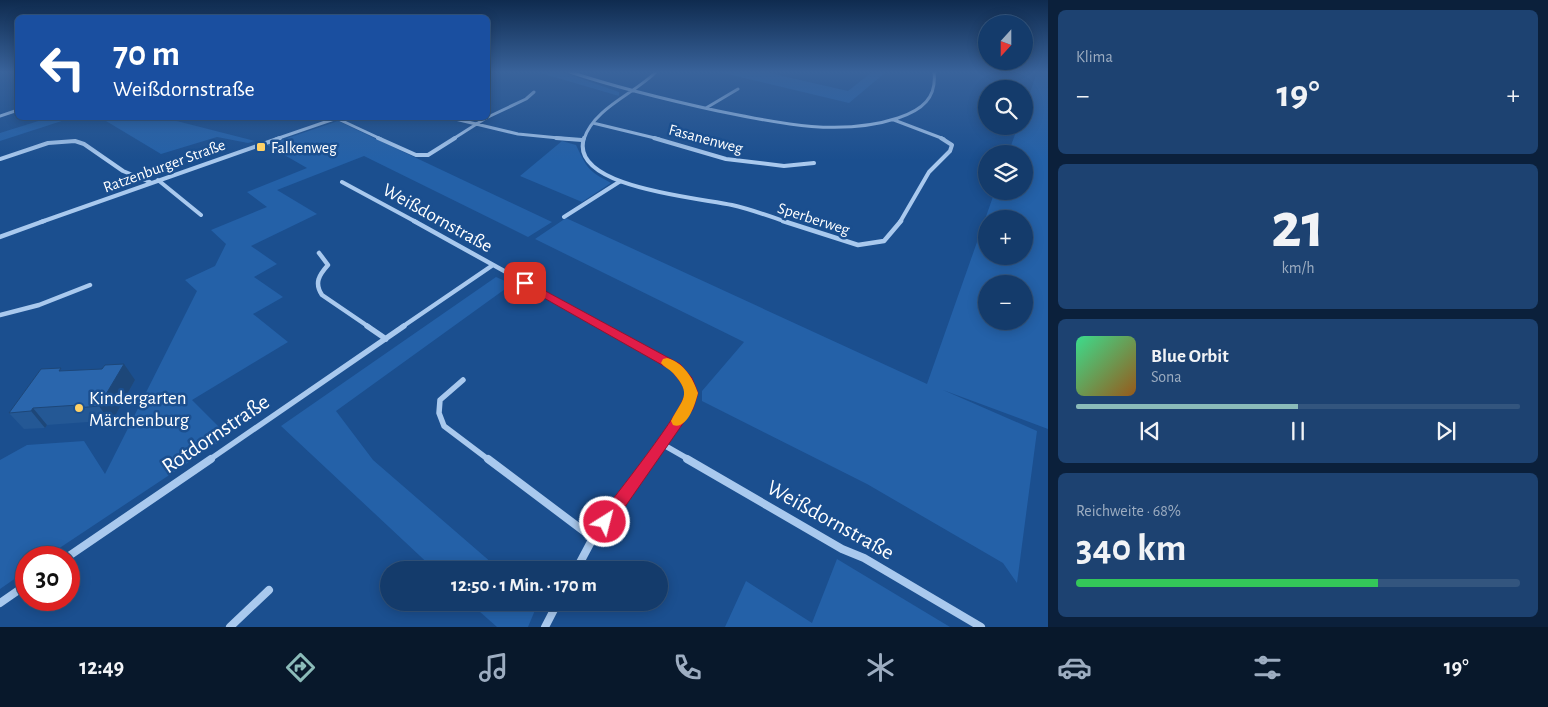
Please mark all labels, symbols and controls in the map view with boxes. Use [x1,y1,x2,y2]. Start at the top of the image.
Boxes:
north arrow [978,15,1032,70]
map controls [978,15,1033,330]
icon: left [30,35,95,100]
text: 70 m [113,37,180,72]
text: Klima [1076,49,1113,65]
text: 19° [1276,76,1320,114]
text: Weißdornstraße [113,78,255,100]
button: search [978,80,1033,135]
text: − [1076,82,1089,110]
text: + [1507,82,1520,110]
street label: Fasanenweg [667,121,745,157]
street label: Ratzenburger Straße [101,136,228,195]
place label: Falkenweg [271,140,337,156]
marker: Falkenweg [255,141,267,153]
button: layers [978,145,1033,200]
street label: Weißdornstraße [379,180,495,256]
text: 21 [1271,194,1325,259]
street label: Sperberweg [776,200,852,238]
button: + [978,210,1033,265]
text: km/h [1281,260,1315,276]
pin [504,262,546,304]
icon: arrive [511,269,539,297]
button: − [978,275,1033,330]
text: Blue Orbit [1151,347,1229,366]
text: Sona [1151,369,1182,385]
place label: Kindergarten Märchenburg [89,389,190,430]
street label: Rotdornstraße [158,390,273,478]
marker: Kindergarten Märchenburg [73,402,85,414]
icon: previous [1136,417,1164,445]
icon: pause [1284,417,1312,445]
icon: next [1432,417,1460,445]
street label: Weißdornstraße [763,476,898,564]
position arrow [578,495,630,547]
text: Reichweite · 68% [1076,503,1181,519]
text: 340 km [1076,530,1187,568]
speed limit sign: 30 [15,546,80,611]
text: 12:50 · 1 Min. · 170 m [451,576,597,595]
icon: directions [283,650,318,685]
icon: music [476,650,511,685]
icon: phone [670,650,705,685]
icon: climate [863,650,898,685]
icon: car [1057,650,1092,685]
icon: filters [1250,650,1285,685]
text: 12:49 [79,656,124,678]
text: 19° [1444,656,1469,678]

